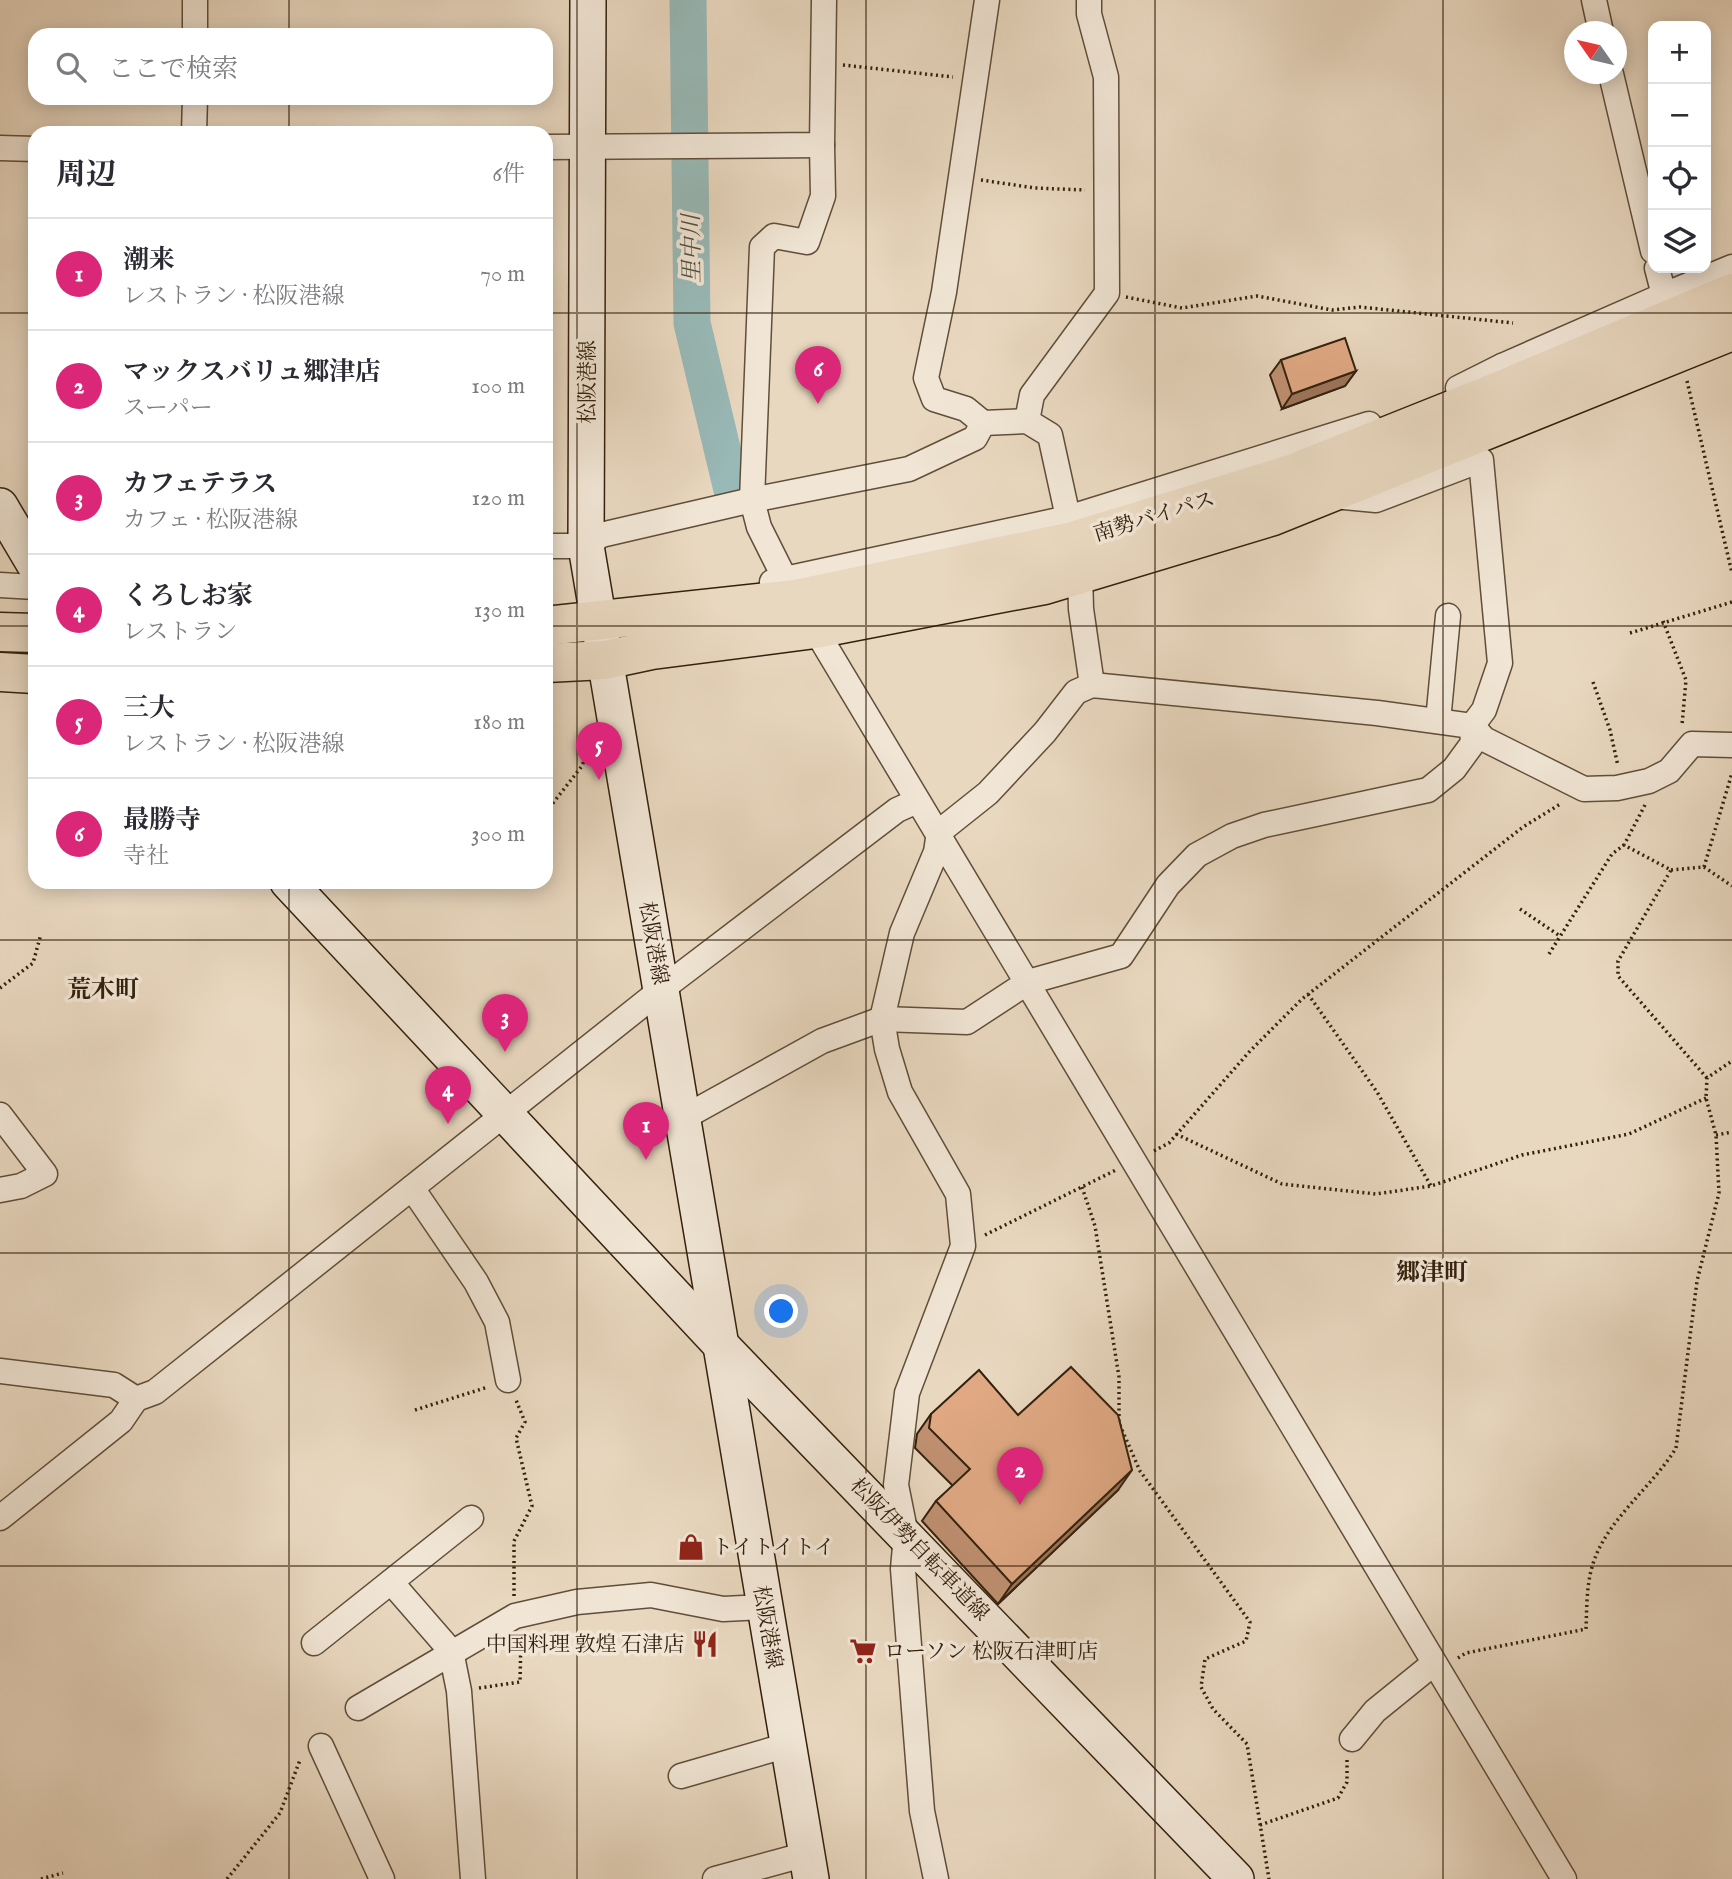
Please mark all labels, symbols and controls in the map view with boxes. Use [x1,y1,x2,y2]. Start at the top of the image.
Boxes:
north arrow [1564,21,1627,84]
map controls [1648,21,1711,273]
button: + [1648,21,1711,84]
search box [28,28,553,105]
icon: search [52,48,90,86]
text: ここで検索 [108,53,238,86]
button: − [1648,84,1711,147]
button: locate [1648,147,1711,210]
text: 周辺 [56,157,116,195]
text: 6件 [492,160,525,189]
button: layers [1648,210,1711,273]
water label: 里中川 [677,211,708,284]
text: 潮来 [123,244,175,277]
text: 1 [75,260,83,289]
text: 70 m [480,260,525,289]
text: レストラン · 松阪港線 [123,282,344,311]
street label: 松阪港線 [575,340,602,424]
pin: 6 [795,346,841,404]
text: マックスバリュ郷津店 [123,356,381,389]
text: 2 [74,372,84,401]
text: 100 m [471,372,525,401]
text: スーパー [123,394,213,423]
text: カフェテラス [123,468,277,501]
text: 3 [75,484,83,513]
text: 120 m [472,484,525,513]
street label: 南勢バイパス [1090,486,1218,549]
text: カフェ · 松阪港線 [123,506,298,535]
text: くろしお家 [123,580,253,613]
text: 4 [73,596,85,625]
text: 130 m [474,596,525,625]
text: レストラン [123,618,237,647]
text: 三大 [123,692,175,725]
text: 5 [75,708,83,737]
text: 180 m [473,708,525,737]
pin: 5 [576,722,622,780]
text: レストラン · 松阪港線 [123,730,344,759]
text: 最勝寺 [123,804,201,837]
text: 6 [74,820,84,849]
text: 300 m [471,820,525,849]
text: 寺社 [123,842,169,871]
street label: 松阪港線 [632,900,673,987]
district label: 荒木町 [67,975,139,1006]
pin: 3 [482,994,528,1052]
pin: 4 [425,1066,471,1124]
pin: 1 [623,1102,669,1160]
district label: 郷津町 [1396,1258,1468,1289]
your location [764,1294,798,1328]
pin: 2 [997,1447,1043,1505]
street label: 松阪伊勢自転車道線 [844,1473,994,1627]
shop icon: トイトイトイ [676,1532,706,1562]
place label: トイトイトイ [712,1535,835,1562]
street label: 松阪港線 [746,1584,787,1671]
restaurant icon: 中国料理 敦煌 石津店 [690,1629,720,1659]
place label: 中国料理 敦煌 石津店 [486,1632,684,1659]
supermarket icon: ローソン 松阪石津町店 [848,1636,878,1666]
place label: ローソン 松阪石津町店 [884,1639,1098,1666]

